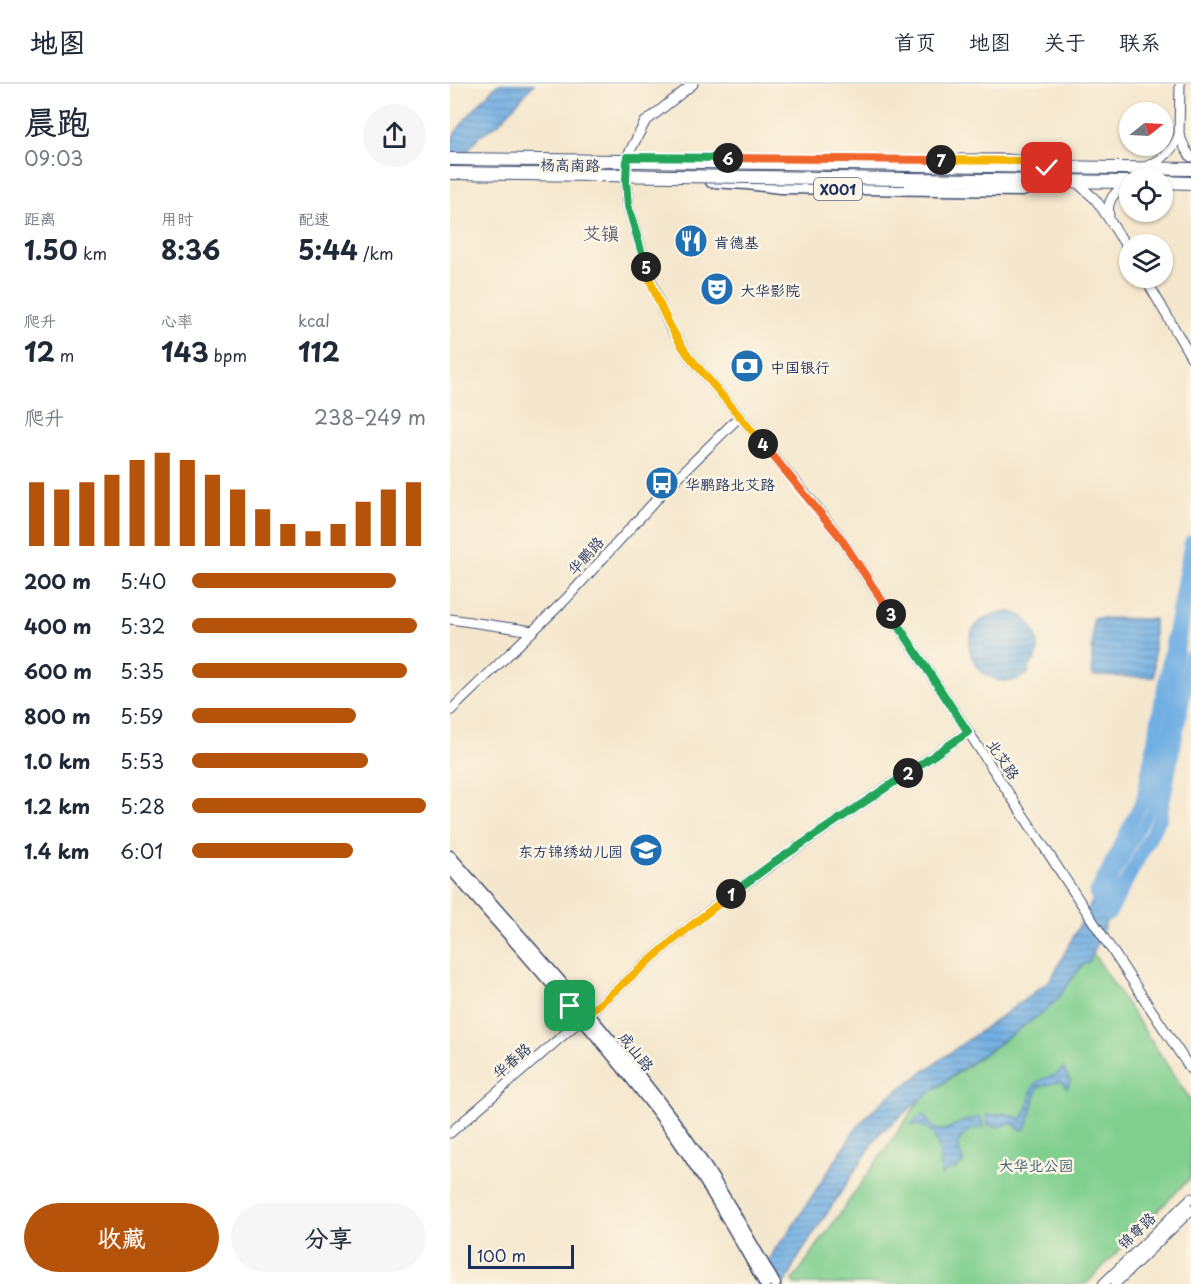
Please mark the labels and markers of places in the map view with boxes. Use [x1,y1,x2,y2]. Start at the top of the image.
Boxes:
pin [1021,142,1072,193]
pin: 6 [713,143,743,173]
pin: 7 [926,145,956,175]
restaurant icon: 肯德基 [673,223,709,259]
place label: 肯德基 [714,230,759,253]
pin: 5 [631,252,661,282]
theatre icon: 大华影院 [699,271,735,307]
place label: 大华影院 [740,278,800,301]
bank icon: 中国银行 [729,348,765,384]
place label: 中国银行 [770,355,830,378]
pin: 4 [748,429,778,459]
bus stop icon: 华鹏路北艾路 [644,465,680,501]
place label: 华鹏路北艾路 [685,472,775,495]
pin: 3 [876,599,906,629]
pin: 2 [893,758,923,788]
school or university icon: 东方锦绣幼儿园 [628,832,664,868]
place label: 东方锦绣幼儿园 [518,839,623,862]
pin: 1 [716,879,746,909]
pin [544,980,595,1031]

